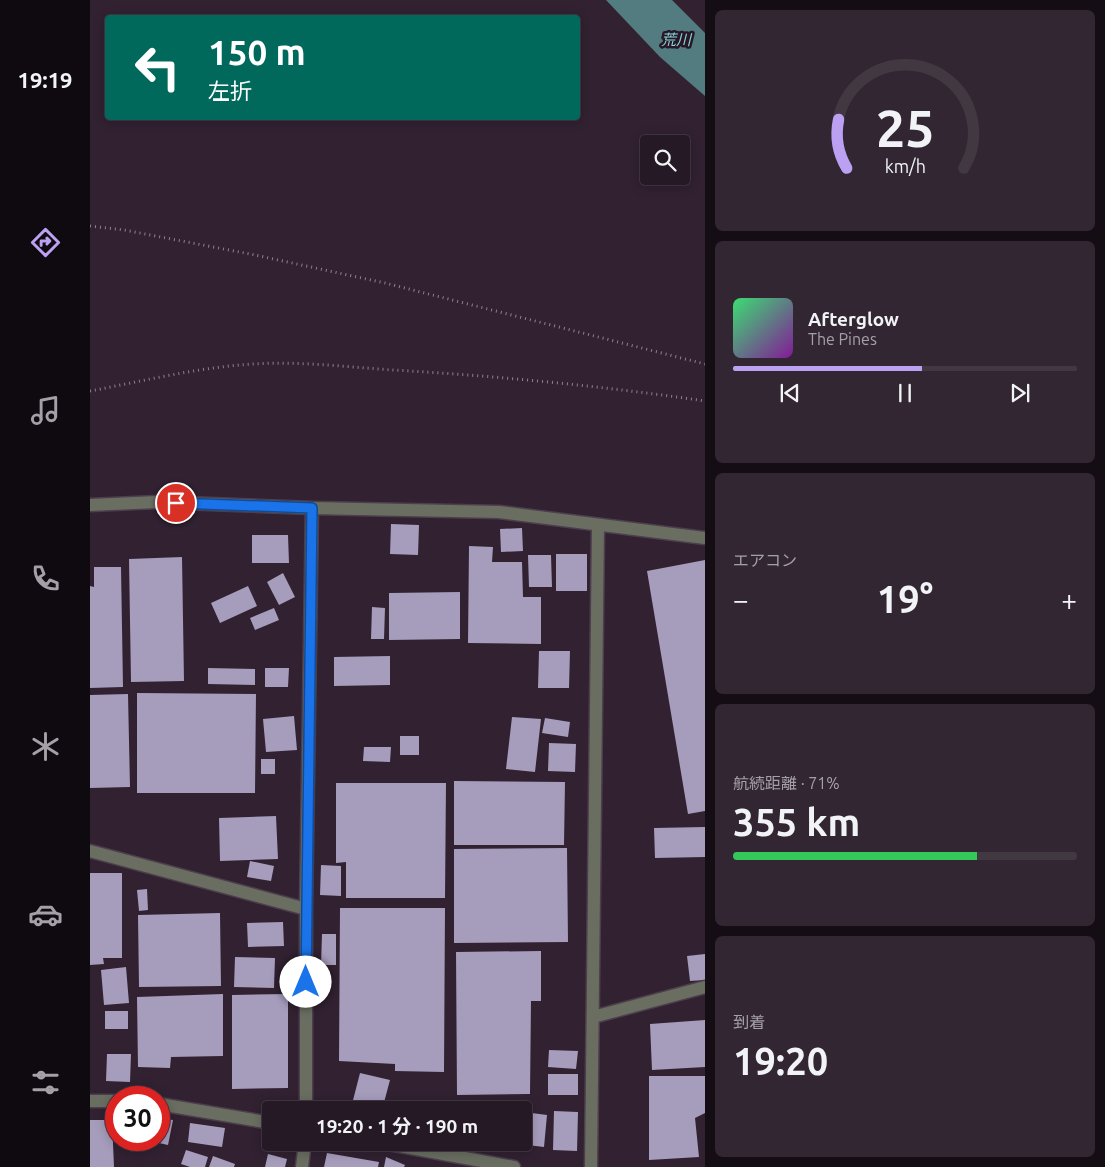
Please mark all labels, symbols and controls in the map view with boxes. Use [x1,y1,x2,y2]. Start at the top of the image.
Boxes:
water label: 荒川 [661,31,693,48]
text: 150 m [208,32,306,72]
icon: left [125,35,190,100]
text: 19:19 [17,67,73,92]
text: 左折 [208,78,252,103]
text: 25 [876,99,934,157]
map controls [640,135,690,185]
button: search [640,135,690,185]
text: km/h [884,156,926,176]
icon: directions [28,225,63,260]
text: Afterglow [808,308,899,330]
text: The Pines [808,330,877,348]
icon: previous [776,379,804,407]
icon: pause [891,379,919,407]
icon: next [1006,379,1034,407]
icon: music [28,393,63,428]
pin [155,482,197,524]
icon: arrive [162,489,190,517]
text: エアコン [733,551,797,569]
icon: phone [28,561,63,596]
text: 19° [877,578,933,620]
text: − [733,584,749,615]
text: + [1061,584,1077,615]
icon: climate [28,729,63,764]
text: 航続距離 · 71% [733,774,840,792]
text: 355 km [733,801,860,843]
icon: car [28,897,63,932]
position arrow [279,955,331,1007]
text: 到着 [733,1013,765,1031]
text: 19:20 [733,1040,828,1082]
icon: filters [28,1065,63,1100]
speed limit sign: 30 [105,1086,170,1151]
text: 19:20 · 1 分 · 190 m [316,1115,478,1137]

